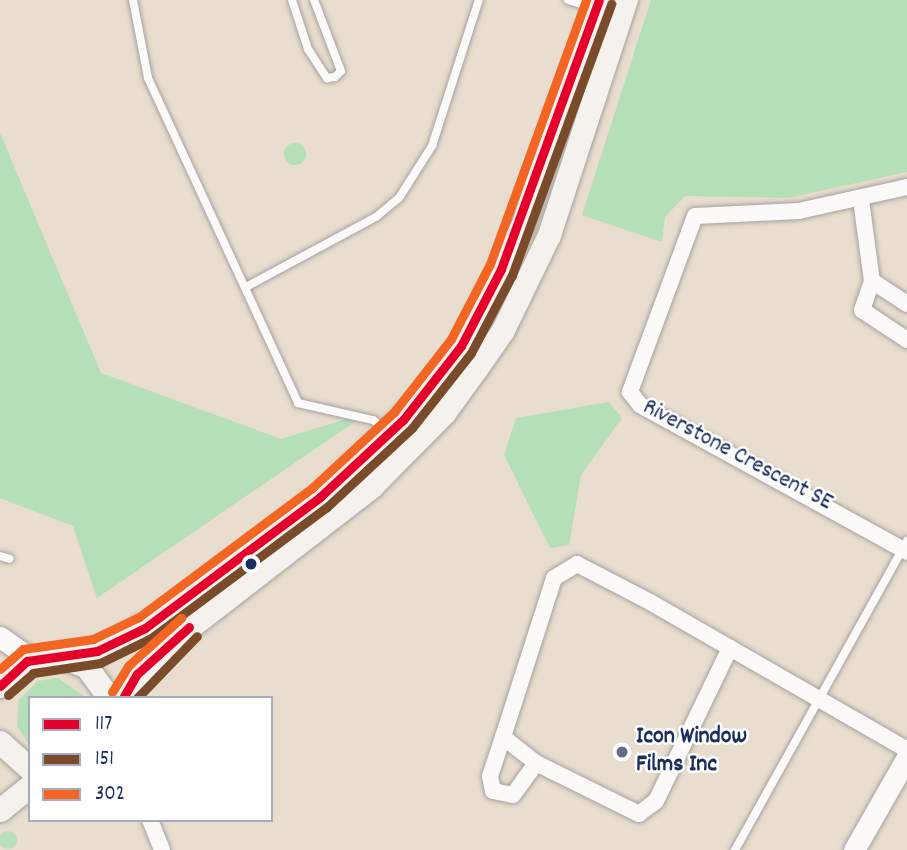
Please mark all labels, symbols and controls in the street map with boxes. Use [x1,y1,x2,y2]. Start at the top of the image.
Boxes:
street label: Riverstone Crescent SE [637,394,837,518]
unlabelled marker [244,557,258,571]
legend [28,696,273,822]
text: 117 [95,710,112,740]
place label: Icon Window Films Inc [636,724,747,780]
marker: Icon Window Films Inc [614,744,630,760]
text: 151 [95,745,114,775]
text: 302 [95,780,125,810]

